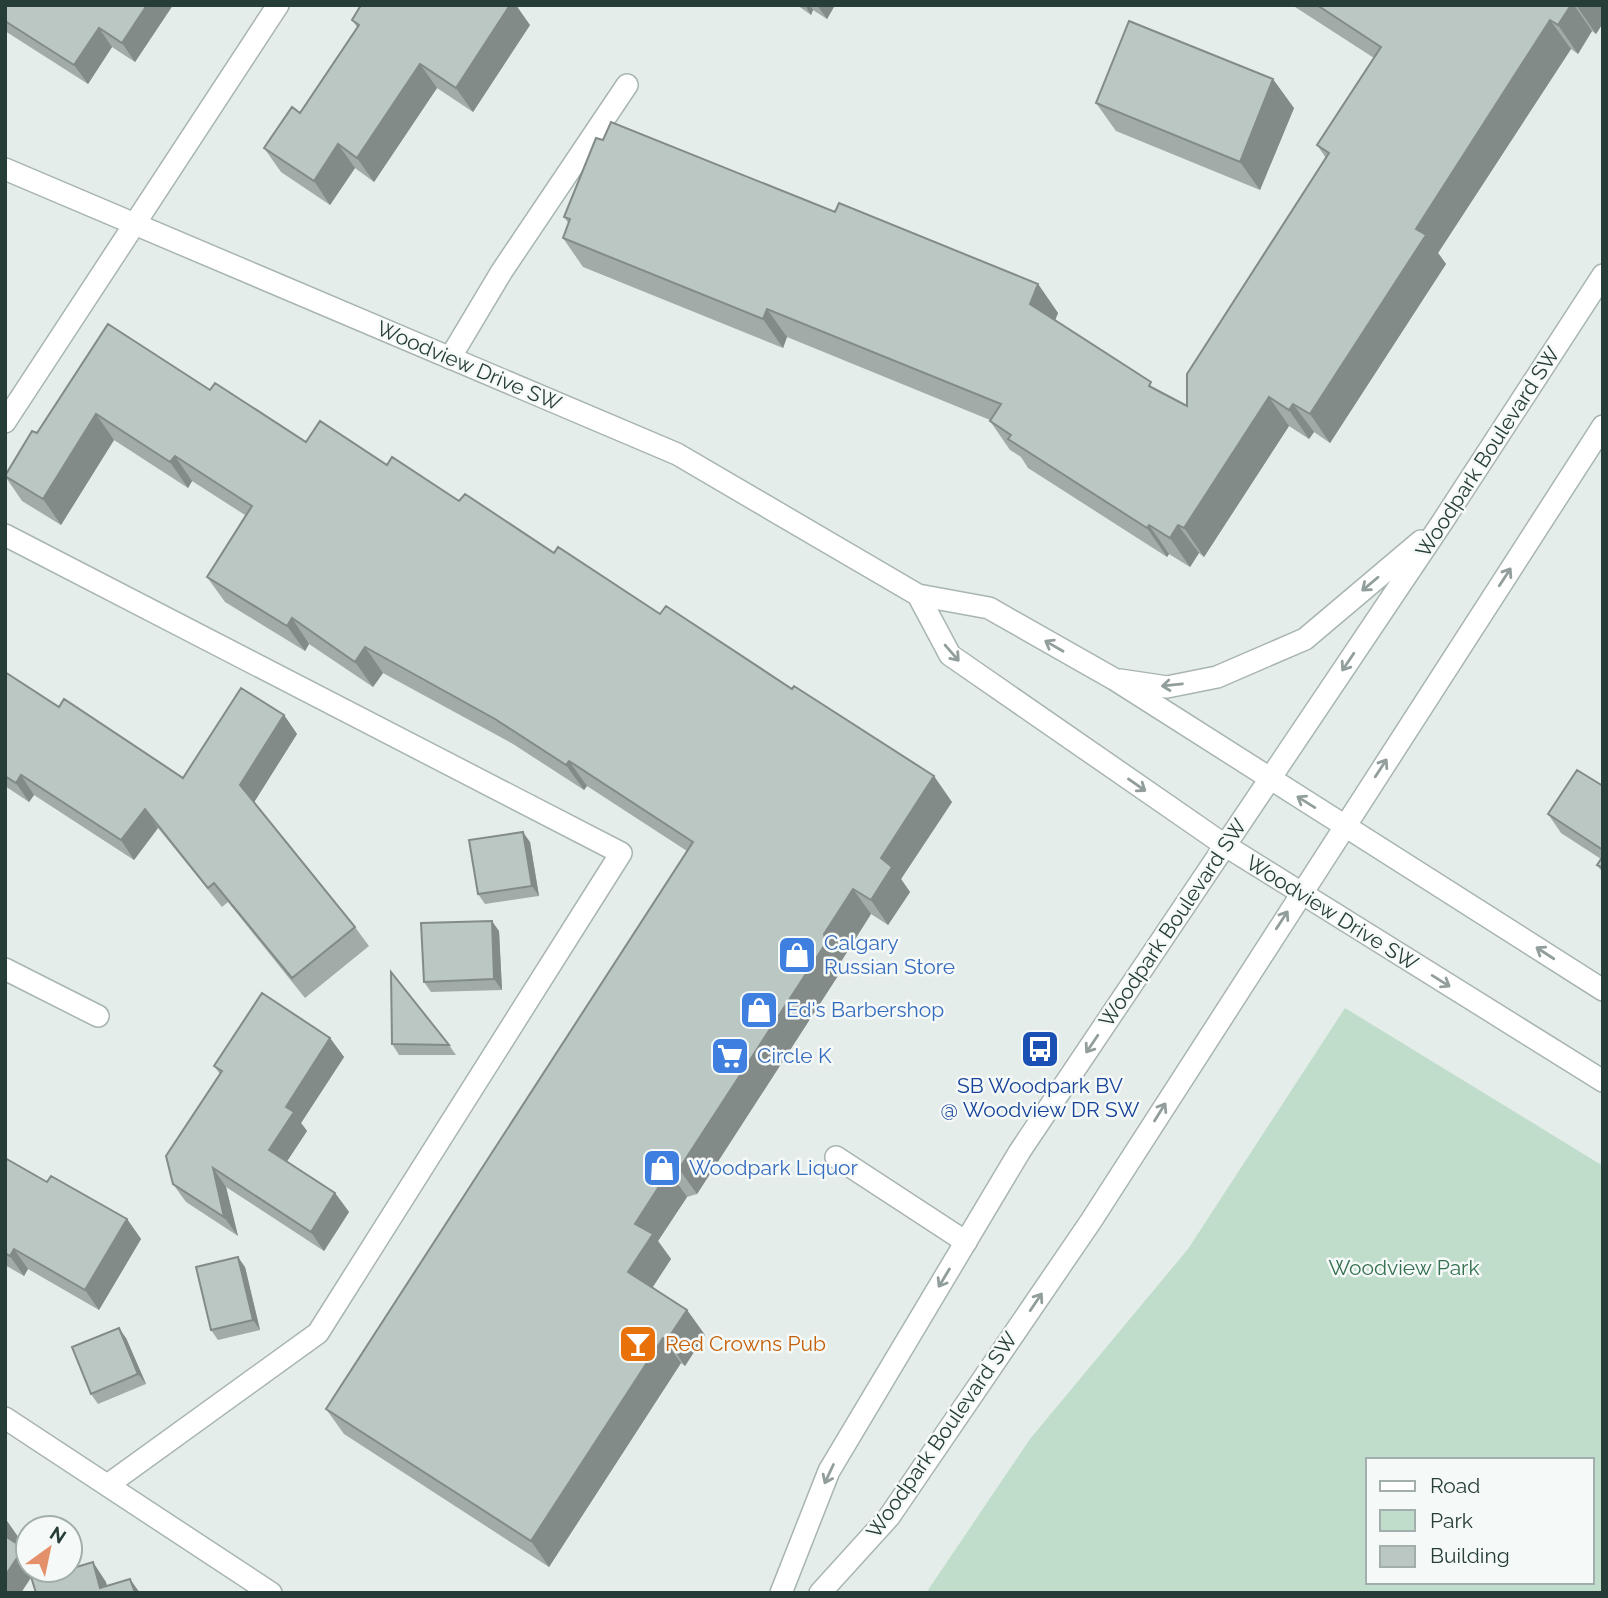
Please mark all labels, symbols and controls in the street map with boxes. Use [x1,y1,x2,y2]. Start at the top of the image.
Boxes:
street label: Woodview Drive SW [373,315,565,416]
street label: Woodpark Boulevard SW [1410,342,1565,562]
one-way arrow [1498,568,1512,587]
one-way arrow [1362,576,1380,592]
one-way arrow [1045,638,1065,652]
one-way arrow [944,644,960,662]
one-way arrow [1341,651,1355,671]
one-way arrow [1161,679,1184,692]
one-way arrow [1374,759,1389,778]
one-way arrow [1127,778,1146,792]
one-way arrow [1297,794,1317,808]
street label: Woodpark Boulevard SW [1093,814,1252,1032]
street label: Woodview Drive SW [1242,849,1423,976]
one-way arrow [1275,911,1290,930]
place label: Calgary Russian Store [824,930,955,979]
shop icon: Calgary Russian Store [776,934,818,976]
one-way arrow [1536,946,1556,960]
one-way arrow [1430,975,1450,989]
shop icon: Ed's Barbershop [738,989,780,1031]
place label: Ed's Barbershop [786,997,944,1022]
bus stop icon: SB Woodpark BV @ Woodview DR SW [1019,1028,1061,1070]
one-way arrow [1085,1034,1099,1054]
supermarket icon: Circle K [709,1035,751,1077]
place label: Circle K [757,1043,832,1068]
place label: SB Woodpark BV @ Woodview DR SW [941,1073,1139,1122]
one-way arrow [1154,1103,1168,1123]
shop icon: Woodpark Liquor [641,1147,683,1189]
place label: Woodpark Liquor [689,1155,859,1180]
park label: Woodview Park [1328,1255,1480,1280]
one-way arrow [937,1268,951,1288]
one-way arrow [1029,1293,1043,1313]
bar icon: Red Crowns Pub [617,1323,659,1365]
street label: Woodpark Boulevard SW [861,1327,1022,1543]
place label: Red Crowns Pub [665,1331,826,1356]
legend [1366,1458,1594,1584]
one-way arrow [822,1463,835,1484]
text: Road [1430,1473,1480,1498]
text: Park [1430,1508,1473,1533]
north arrow [14,1514,84,1584]
text: N [46,1522,70,1548]
text: Building [1430,1543,1510,1568]

